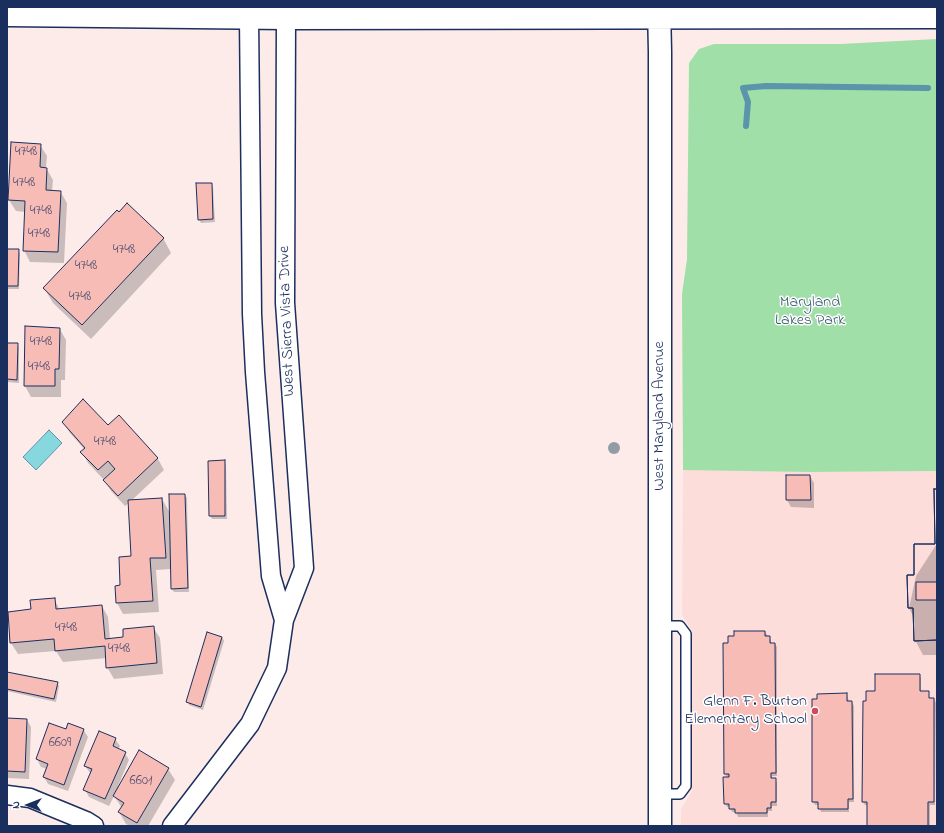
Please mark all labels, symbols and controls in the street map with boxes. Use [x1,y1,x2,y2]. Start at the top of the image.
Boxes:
house number: 4748 [15,145,37,161]
house number: 4748 [13,176,35,192]
house number: 4748 [30,204,52,220]
house number: 4748 [28,227,50,243]
house number: 4748 [113,243,135,259]
street label: West Sierra Vista Drive [276,245,300,397]
house number: 4748 [75,259,97,275]
house number: 4748 [69,290,91,306]
park label: Maryland Lakes Park [775,293,845,331]
house number: 4748 [30,335,52,351]
street label: West Maryland Avenue [650,341,670,491]
house number: 4748 [28,360,50,376]
house number: 4748 [94,435,116,451]
house number: 4748 [55,621,77,637]
house number: 4748 [108,642,130,658]
place label: Glenn F. Burton Elementary School [684,692,807,730]
marker: Glenn F. Burton Elementary School [810,706,820,716]
house number: 6609 [49,736,71,752]
house number: 6601 [130,774,152,790]
north arrow [8,785,48,825]
text: N [8,801,24,809]

